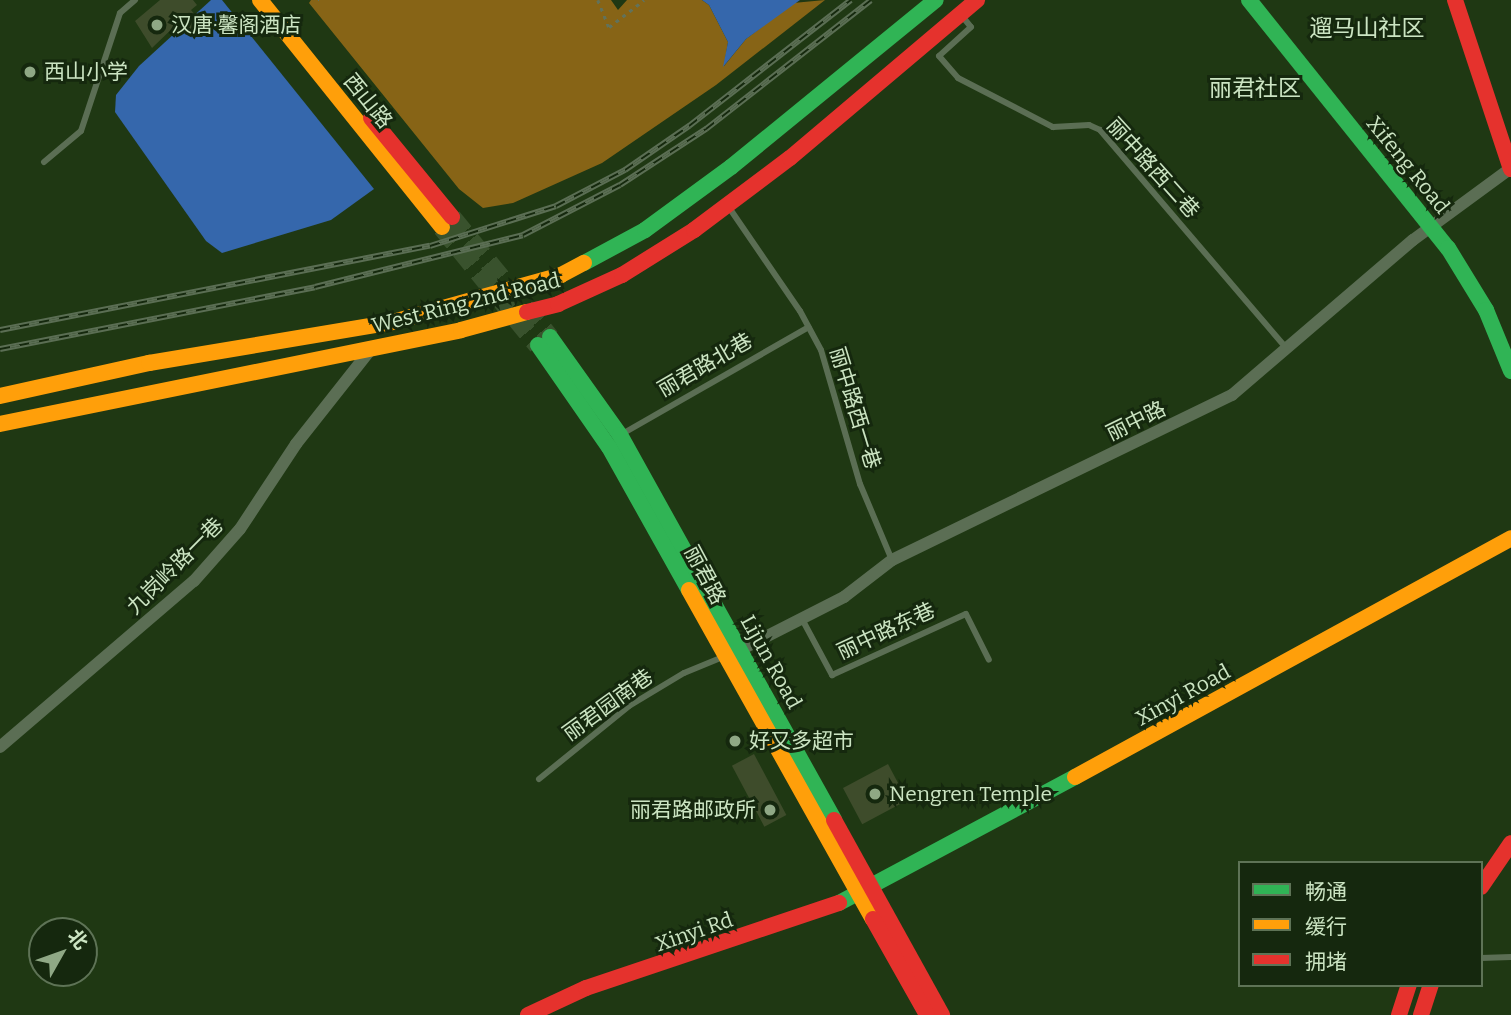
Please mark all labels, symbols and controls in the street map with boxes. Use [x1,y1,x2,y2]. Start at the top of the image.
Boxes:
place label: 汉唐·馨阁酒店 [171,12,301,38]
district label: 遛马山社区 [1310,14,1424,42]
marker: 汉唐·馨阁酒店 [149,17,165,33]
place label: 西山小学 [44,59,128,85]
marker: 西山小学 [22,64,38,80]
street label: 西山路 [338,69,398,133]
district label: 丽君社区 [1209,74,1301,102]
street label: Xifeng Road [1361,111,1455,219]
street label: 丽中路西二巷 [1101,113,1205,223]
street label: West Ring 2nd Road [369,267,563,339]
street label: 丽君路北巷 [653,328,757,402]
street label: 丽中路西一巷 [825,344,885,472]
street label: 丽中路 [1102,396,1170,446]
street label: 九岗岭路一巷 [122,513,228,619]
street label: 丽君路 [679,541,731,609]
street label: 丽中路东巷 [833,597,939,665]
street label: Lijun Road [735,611,807,713]
street label: Xinyi Road [1131,659,1235,731]
street label: 丽君园南巷 [558,664,658,746]
place label: 好又多超市 [749,728,854,754]
marker: 好又多超市 [727,733,743,749]
place label: Nengren Temple [889,781,1052,807]
marker: Nengren Temple [867,786,883,802]
place label: 丽君路邮政所 [630,797,756,823]
marker: 丽君路邮政所 [762,802,778,818]
legend [1238,861,1483,987]
text: 畅通 [1305,879,1347,905]
street label: Xinyi Rd [652,907,736,957]
text: 缓行 [1305,914,1347,940]
north arrow [28,917,98,987]
text: 北 [63,925,93,954]
text: 拥堵 [1305,949,1347,975]

